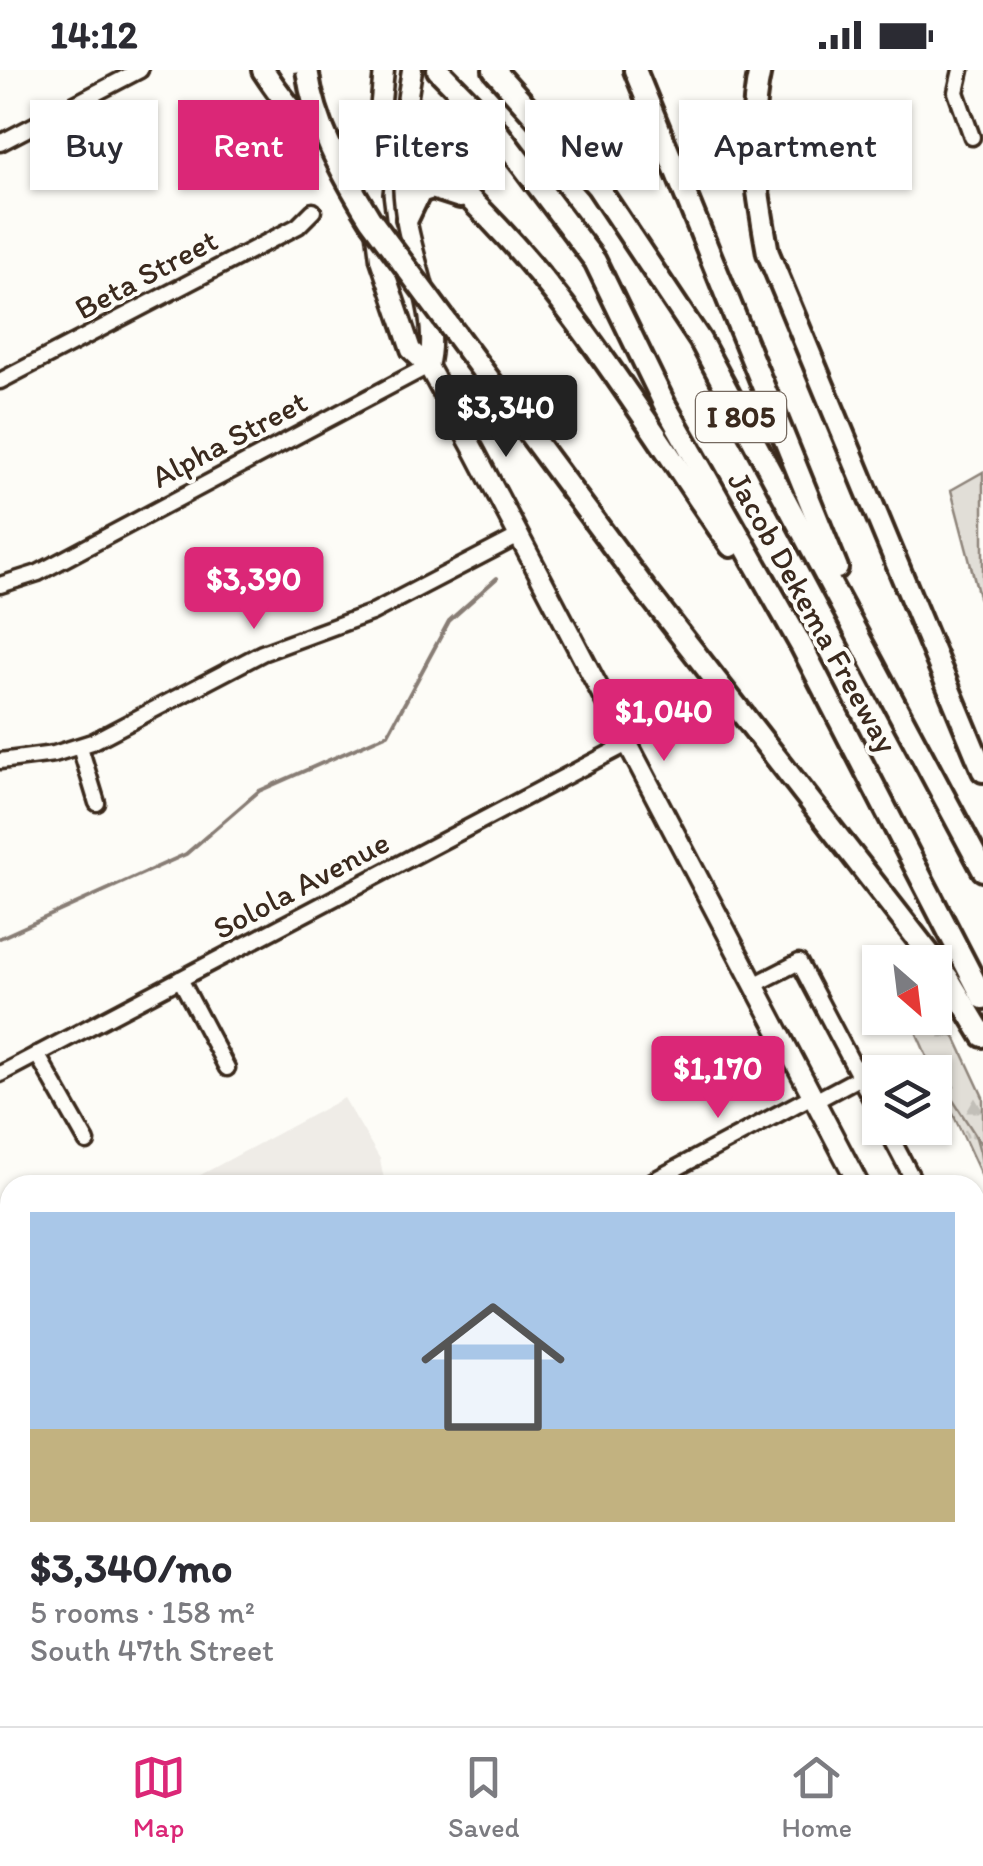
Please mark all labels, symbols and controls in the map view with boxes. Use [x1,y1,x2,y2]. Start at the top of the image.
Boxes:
text: 14:12 [50,12,137,58]
chip: Buy [30,100,158,190]
chip: Rent [178,100,319,190]
chip: Filters [339,100,505,190]
chip: New [525,100,659,190]
chip: Apartment [679,100,912,190]
street label: Beta Street [68,221,224,327]
pin: $3,340 [425,375,587,460]
street label: Alpha Street [145,382,313,496]
text: $3,340 [457,388,555,426]
road number: I 805 [696,392,786,442]
street label: Jacob Dekema Freeway [720,465,906,759]
pin: $3,390 [173,547,335,632]
text: $3,390 [206,560,302,598]
pin: $1,040 [583,679,745,764]
text: $1,040 [615,692,713,730]
street label: Solola Avenue [206,823,396,947]
north arrow [862,945,952,1035]
map controls [862,945,952,1145]
pin: $1,170 [637,1036,799,1121]
text: $1,170 [673,1049,763,1087]
button: layers [862,1055,952,1145]
icon: home [403,1277,583,1457]
text: $3,340/mo [30,1542,232,1593]
text: 5 rooms · 158 m² [30,1593,255,1631]
text: South 47th Street [30,1631,274,1669]
tab: Map [131,1750,186,1844]
tab: Saved [448,1750,519,1844]
tab: Home [781,1750,852,1844]

